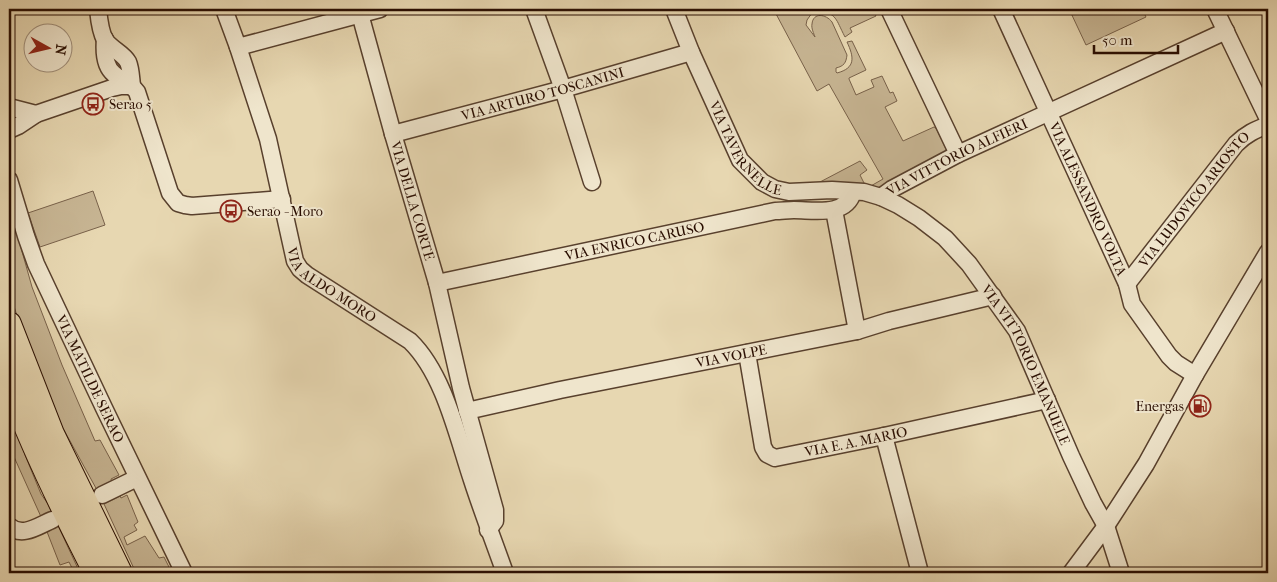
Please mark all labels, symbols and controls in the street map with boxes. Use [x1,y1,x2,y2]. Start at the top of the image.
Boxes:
north arrow [22,22,72,72]
scale bar [1094,22,1178,54]
text: 50 m [1102,31,1133,49]
text: N [51,43,70,57]
street label: VIA ARTURO TOSCANINI [458,63,627,124]
bus stop icon: Serao 5 [81,92,105,116]
place label: Serao 5 [109,96,152,113]
street label: VIA TAVERNELLE [705,97,784,199]
street label: VIA VITTORIO ALFIERI [882,115,1031,200]
street label: VIA ALESSANDRO VOLTA [1045,119,1131,279]
street label: VIA LUDOVICO ARIOSTO [1134,128,1253,271]
street label: VIA DELLA CORTE [387,138,438,263]
bus stop icon: Serao - Moro [219,199,243,223]
place label: Serao - Moro [247,203,323,220]
street label: VIA ENRICO CARUSO [562,218,706,264]
street label: VIA ALDO MORO [283,245,380,326]
street label: VIA VITTORIO EMANUELE [977,280,1074,448]
street label: VIA MATILDE SERAO [52,311,128,445]
street label: VIA VOLPE [693,341,769,371]
fuel station icon: Energas [1188,394,1212,418]
place label: Energas [1135,398,1184,415]
street label: VIA E. A. MARIO [802,423,909,461]

